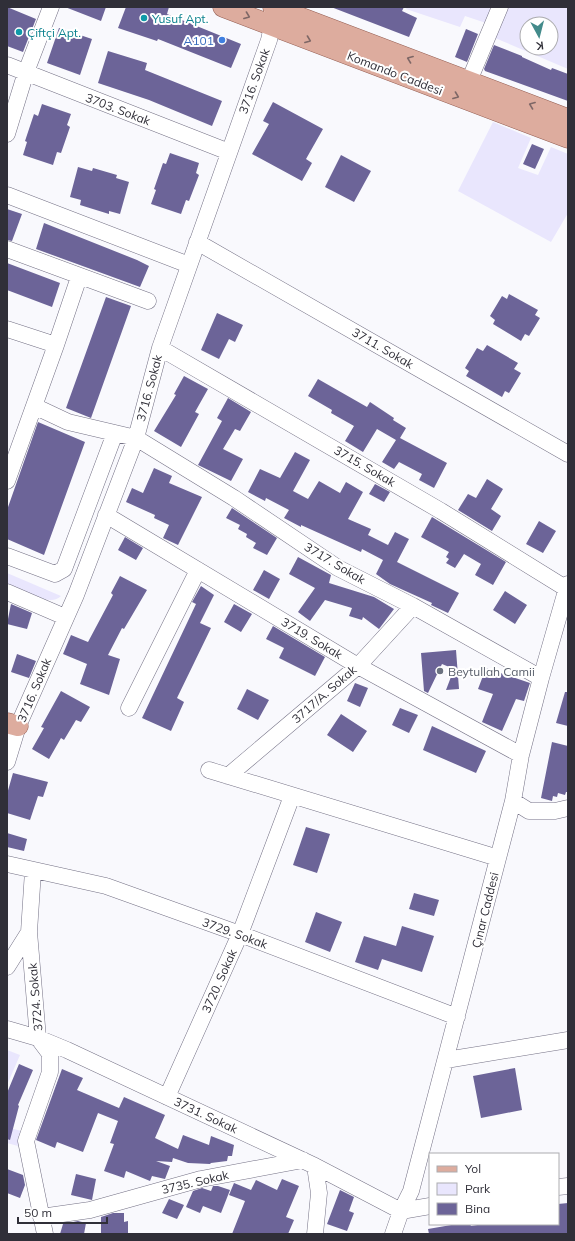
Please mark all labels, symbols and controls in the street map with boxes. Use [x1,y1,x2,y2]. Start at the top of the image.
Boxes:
place label: Yusuf Apt. [151,11,208,26]
one-way arrow [244,12,251,20]
marker: Yusuf Apt. [139,13,149,23]
north arrow [519,16,559,56]
place label: Çiftçi Apt. [27,25,81,40]
marker: Çiftçi Apt. [14,27,24,37]
place label: A101 [184,33,214,48]
marker: A101 [217,35,227,45]
one-way arrow [305,35,312,43]
text: K [535,39,545,53]
street label: 3716. Sokak [235,45,273,116]
street label: Komando Caddesi [345,48,445,98]
one-way arrow [407,55,414,63]
street label: 3703. Sokak [83,90,153,129]
one-way arrow [453,91,460,99]
one-way arrow [528,102,535,110]
street label: 3711. Sokak [350,324,417,372]
street label: 3716. Sokak [133,352,165,423]
street label: 3715. Sokak [332,442,399,490]
street label: 3717. Sokak [302,539,369,587]
street label: 3719. Sokak [279,614,346,662]
street label: 3716. Sokak [14,655,55,724]
street label: 3717/A. Sokak [289,661,360,726]
place label: Beytullah Camii [448,664,535,679]
marker: Beytullah Camii [435,666,445,676]
street label: Çınar Caddesi [468,870,502,950]
street label: 3729. Sokak [200,914,271,952]
street label: 3720. Sokak [198,946,240,1015]
street label: 3724. Sokak [24,961,45,1032]
street label: 3731. Sokak [172,1094,241,1137]
legend [429,1153,559,1225]
text: Yol [464,1161,481,1176]
street label: 3735. Sokak [160,1167,231,1197]
text: Park [465,1181,491,1196]
scale bar [18,1199,107,1225]
text: Bina [465,1201,490,1216]
text: 50 m [24,1205,52,1220]

